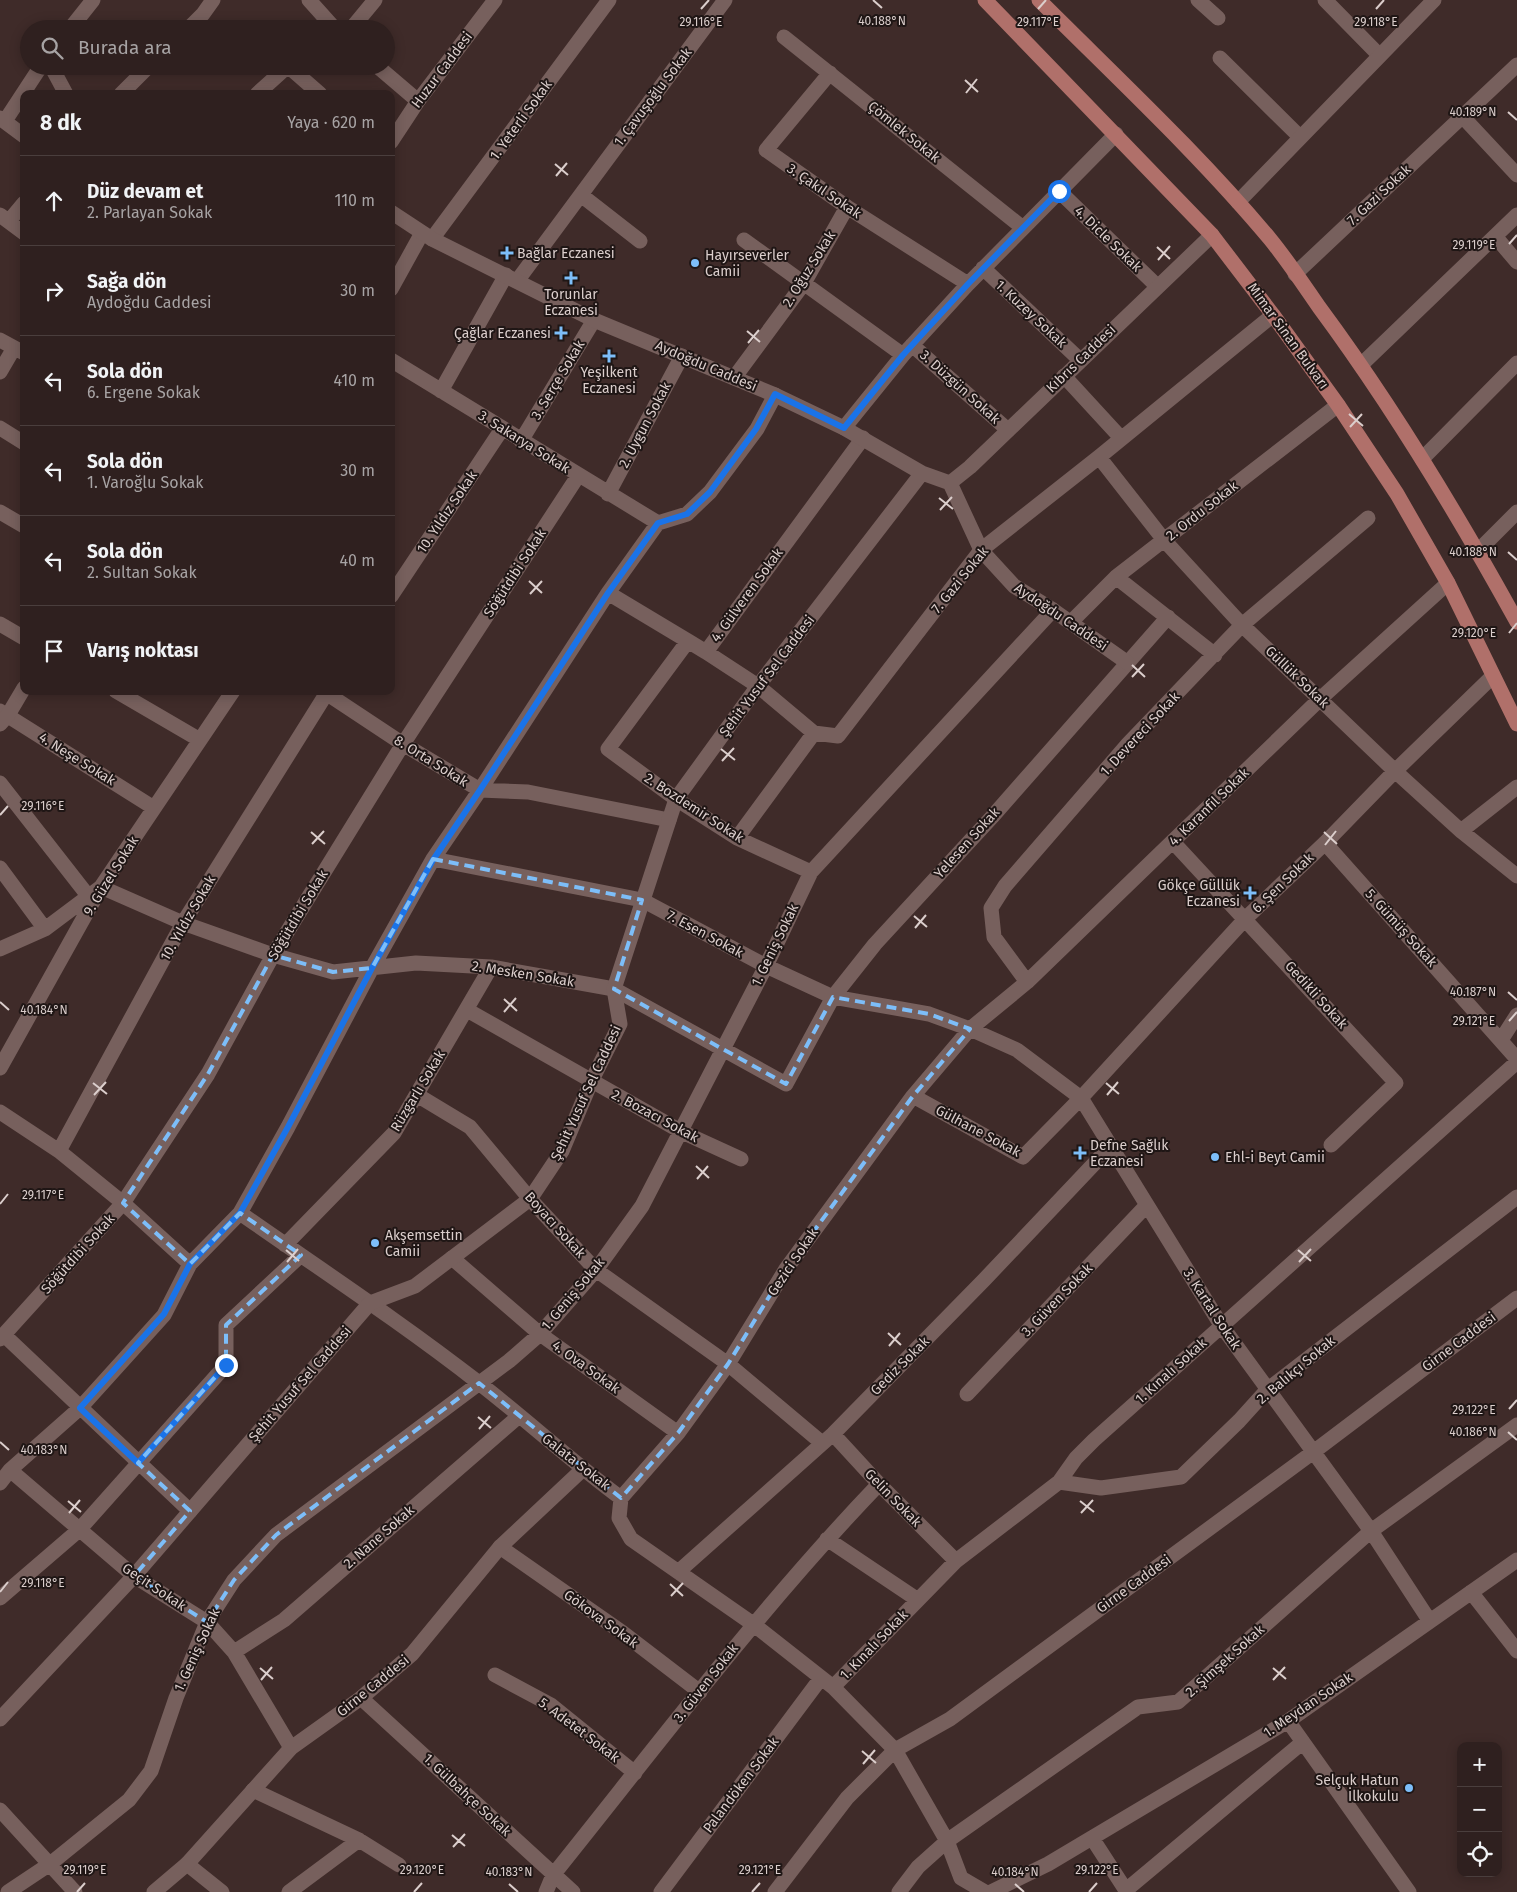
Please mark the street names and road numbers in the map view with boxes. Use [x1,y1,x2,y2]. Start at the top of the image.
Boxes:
street label: Huzur Caddesi [408,29,476,111]
street label: 1. Çavuşoğlu Sokak [610,44,696,150]
street label: 1. Yeterli Sokak [486,76,556,163]
street label: Çömlek Sokak [865,98,944,167]
street label: 3. Çakıl Sokak [784,160,865,223]
street label: 7. Gazi Sokak [1344,161,1415,229]
street label: 4. Dicle Sokak [1071,203,1146,276]
street label: 2. Oğuz Sokak [779,227,840,310]
street label: 1. Kuzey Sokak [992,277,1071,352]
street label: Mimar Sinan Bulvarı [1244,280,1332,392]
street label: Kıbrıs Caddesi [1043,322,1119,396]
street label: 3. Serçe Sokak [528,337,589,423]
street label: Aydoğdu Caddesi [653,337,759,395]
street label: 3. Düzgün Sokak [916,347,1004,428]
street label: 2. Uygun Sokak [615,378,675,471]
street label: 3. Sakarya Sokak [475,407,574,477]
street label: 10. Yıldız Sokak [413,467,481,556]
street label: 2. Ordu Sokak [1163,477,1242,544]
street label: Söğütdibi Sokak [480,525,550,620]
street label: 7. Gazi Sokak [928,543,993,617]
street label: 4. Gülveren Sokak [707,544,787,645]
street label: Aydoğdu Caddesi [1011,580,1111,654]
street label: Şehit Yusuf Sel Caddesi [716,612,818,740]
street label: Güllük Sokak [1262,642,1333,712]
street label: 1. Devereci Sokak [1097,688,1184,780]
street label: 4. Neşe Sokak [36,729,119,790]
street label: 8. Orta Sokak [391,732,472,791]
street label: 4. Karanfil Sokak [1165,764,1253,850]
street label: 2. Bozdemir Sokak [641,769,748,847]
street label: Yelesen Sokak [931,803,1004,882]
street label: 9. Güzel Sokak [80,832,143,919]
street label: 6. Şen Sokak [1249,849,1318,917]
street label: Söğütdibi Sokak [265,866,332,963]
street label: 10. Yıldız Sokak [157,872,220,964]
street label: 5. Gümüş Sokak [1362,886,1441,971]
street label: 1. Geniş Sokak [748,900,803,989]
street label: 7. Esen Sokak [664,907,747,962]
street label: 2. Mesken Sokak [471,958,576,991]
street label: Gedikli Sokak [1281,958,1351,1033]
street label: Şehit Yusuf Sel Caddesi [547,1022,625,1164]
street label: Rüzgarlı Sokak [387,1047,449,1135]
street label: 2. Bozacı Sokak [609,1086,702,1146]
street label: Gülhane Sokak [933,1101,1024,1161]
street label: Boyacı Sokak [521,1189,590,1262]
street label: Söğütdibi Sokak [38,1210,119,1298]
street label: Gezici Sokak [764,1224,822,1299]
street label: 1. Geniş Sokak [538,1254,609,1334]
street label: 3. Güven Sokak [1018,1259,1097,1340]
street label: 3. Kartal Sokak [1180,1265,1245,1353]
street label: Girne Caddesi [1419,1309,1499,1375]
street label: Şehit Yusuf Sel Caddesi [245,1323,355,1445]
street label: Gediz Sokak [867,1332,934,1399]
street label: 2. Balıkçı Sokak [1253,1332,1339,1408]
street label: 1. Kınalı Sokak [1132,1334,1211,1408]
street label: 4. Ova Sokak [549,1337,624,1398]
street label: Galata Sokak [539,1430,614,1494]
street label: Gelin Sokak [861,1465,925,1531]
street label: 2. Nane Sokak [340,1501,419,1572]
street label: Girne Caddesi [1093,1551,1175,1617]
street label: Geçit Sokak [119,1559,190,1615]
street label: Gökova Sokak [561,1586,642,1652]
street label: 1. Geniş Sokak [170,1605,224,1694]
street label: 1. Kınalı Sokak [837,1606,912,1683]
street label: 2. Şimşek Sokak [1182,1621,1269,1701]
street label: 3. Güven Sokak [670,1640,742,1726]
street label: Girne Caddesi [333,1652,413,1720]
street label: 1. Meydan Sokak [1260,1668,1356,1741]
street label: 5. Adetet Sokak [535,1694,623,1766]
street label: Palandöken Sokak [699,1733,783,1836]
street label: 1. Gülbahçe Sokak [420,1750,515,1840]

